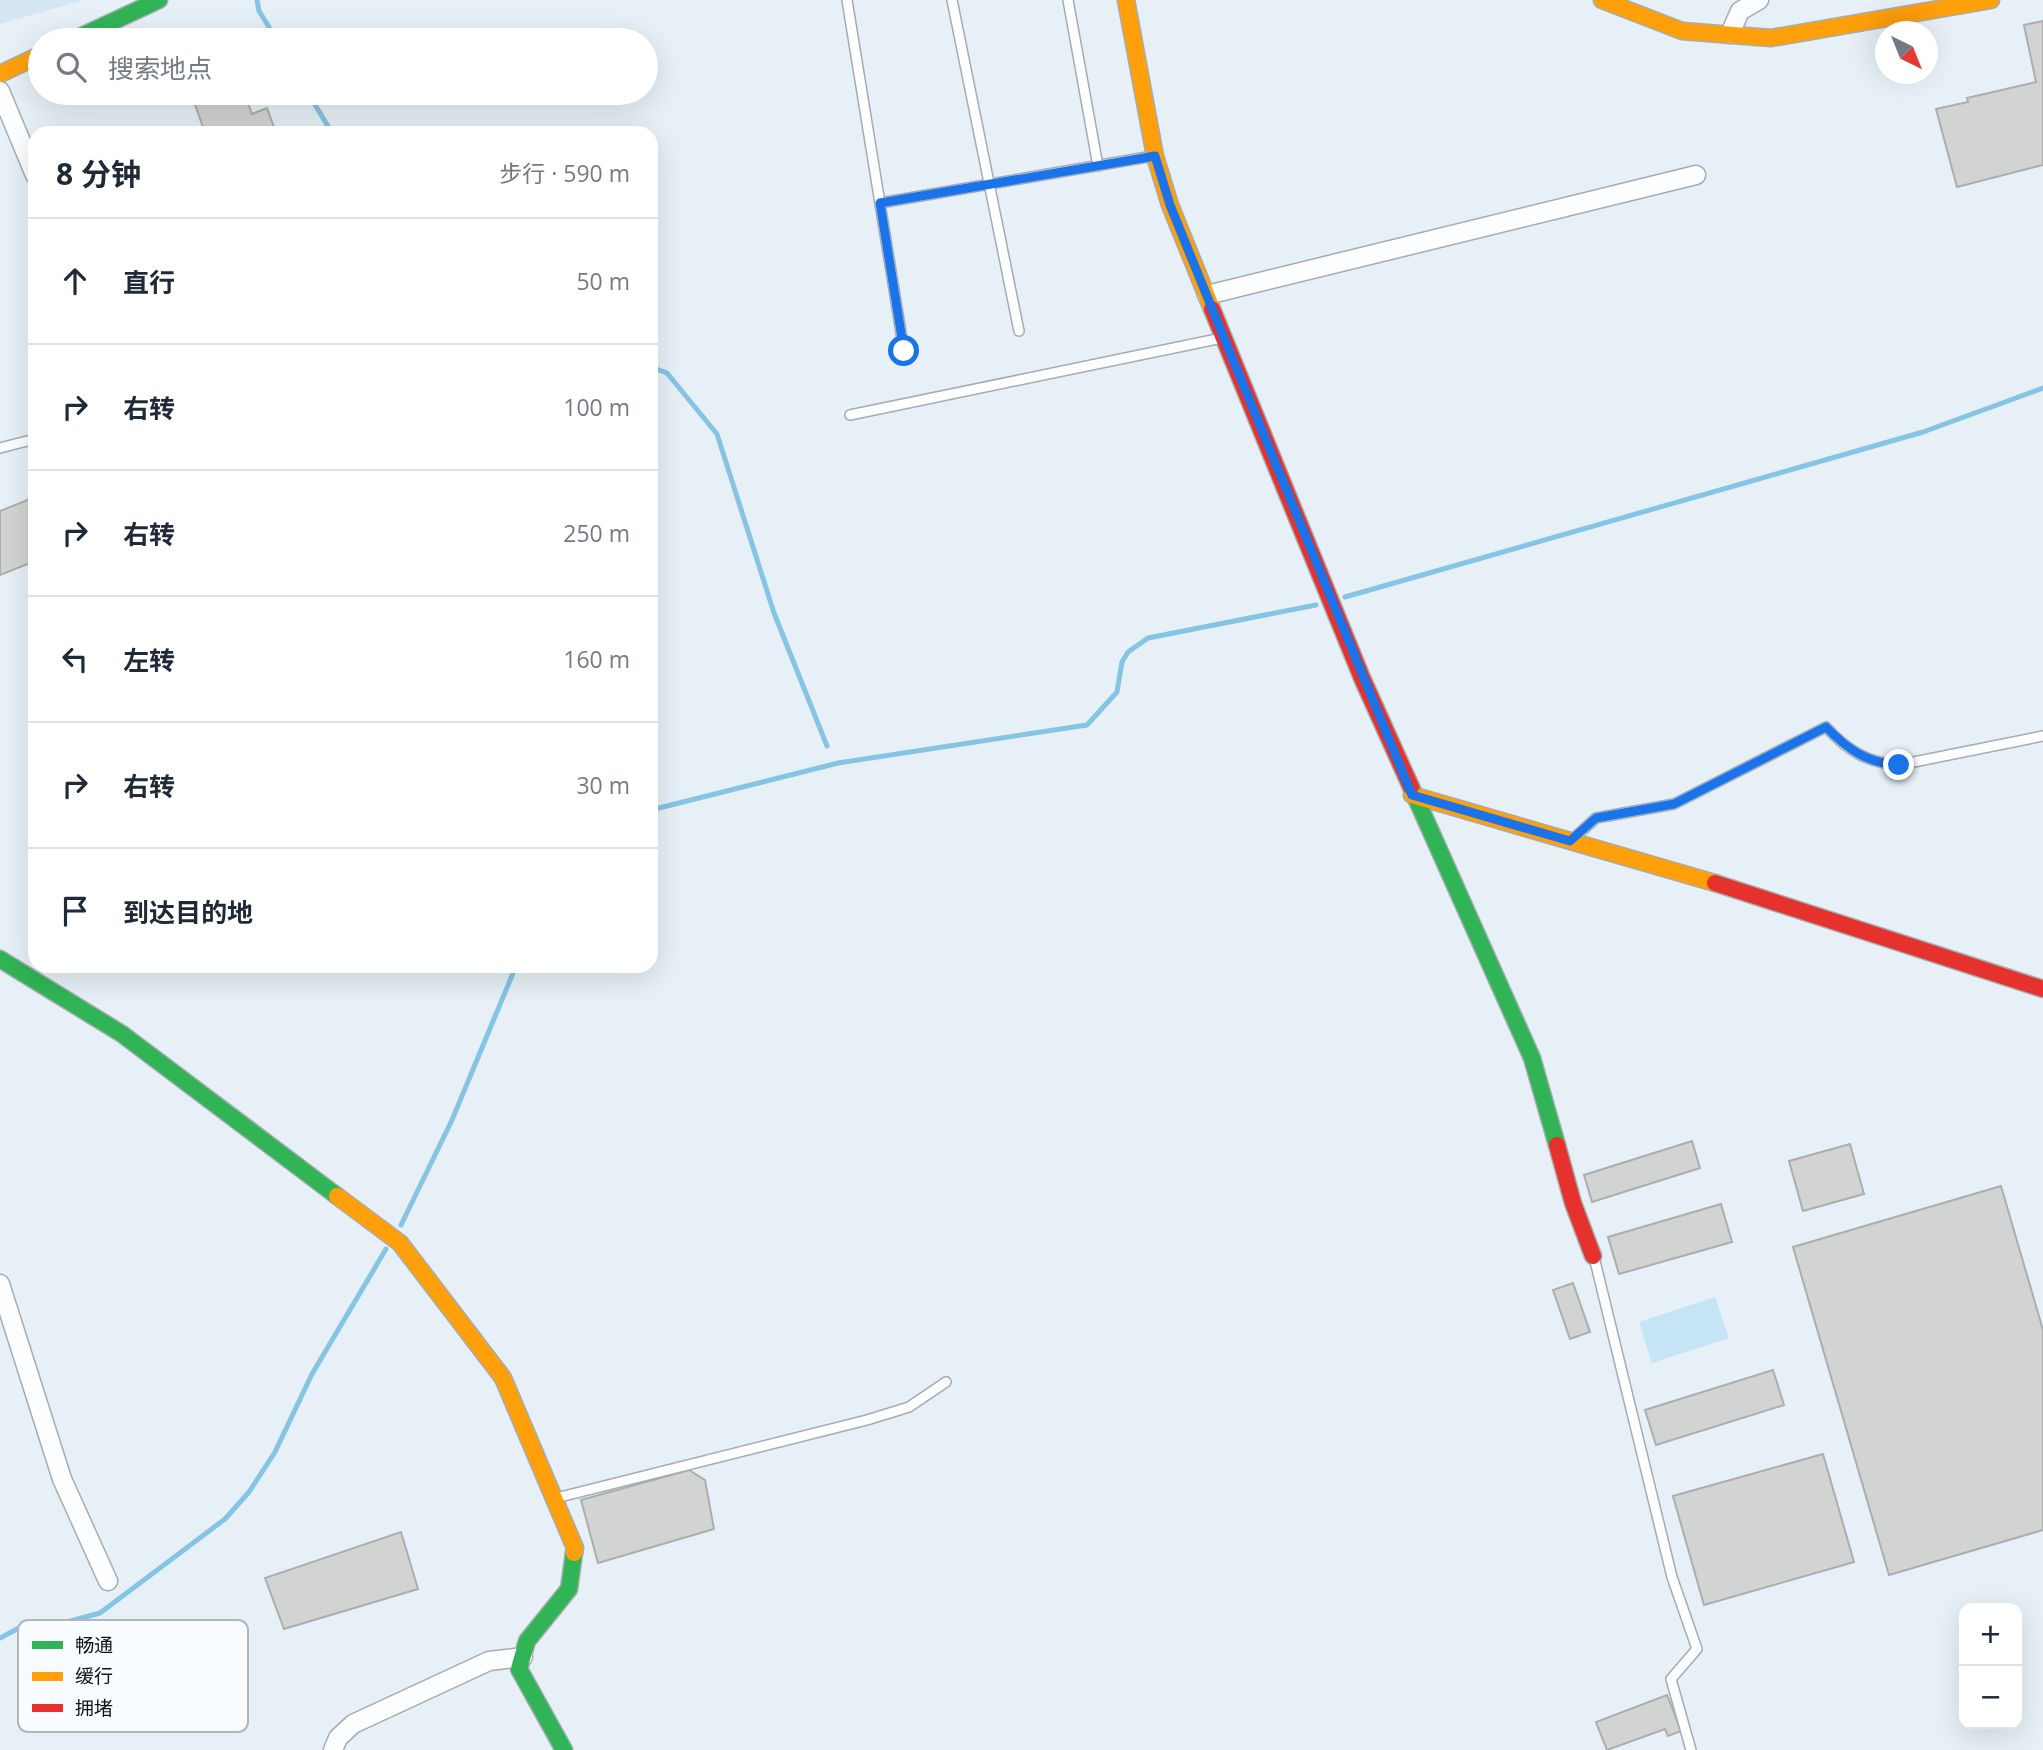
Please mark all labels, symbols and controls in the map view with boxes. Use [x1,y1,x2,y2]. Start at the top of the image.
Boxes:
north arrow [1875,21,1938,84]
search box [28,28,658,105]
icon: search [52,48,90,86]
text: 搜索地点 [108,50,212,86]
text: 8 分钟 [56,153,141,194]
text: 步行 · 590 m [499,157,630,189]
icon: ahead [56,262,94,300]
text: 直行 [123,264,175,300]
text: 50 m [576,265,630,297]
route start [888,335,919,366]
icon: right [56,388,94,426]
text: 右转 [123,390,175,426]
text: 100 m [563,391,630,423]
icon: right [56,514,94,552]
text: 右转 [123,516,175,552]
text: 250 m [563,517,630,549]
icon: left [56,640,94,678]
text: 左转 [123,642,175,678]
text: 160 m [563,643,630,675]
route end [1883,749,1914,780]
icon: right [56,766,94,804]
text: 右转 [123,768,175,804]
text: 30 m [576,769,630,801]
icon: arrive [56,892,94,930]
text: 到达目的地 [123,894,253,930]
map controls [1959,1603,2022,1729]
button: + [1959,1603,2022,1666]
legend [18,1620,248,1732]
text: 畅通 [75,1632,113,1658]
text: 缓行 [75,1663,113,1689]
button: − [1959,1666,2022,1729]
text: 拥堵 [75,1695,113,1721]

